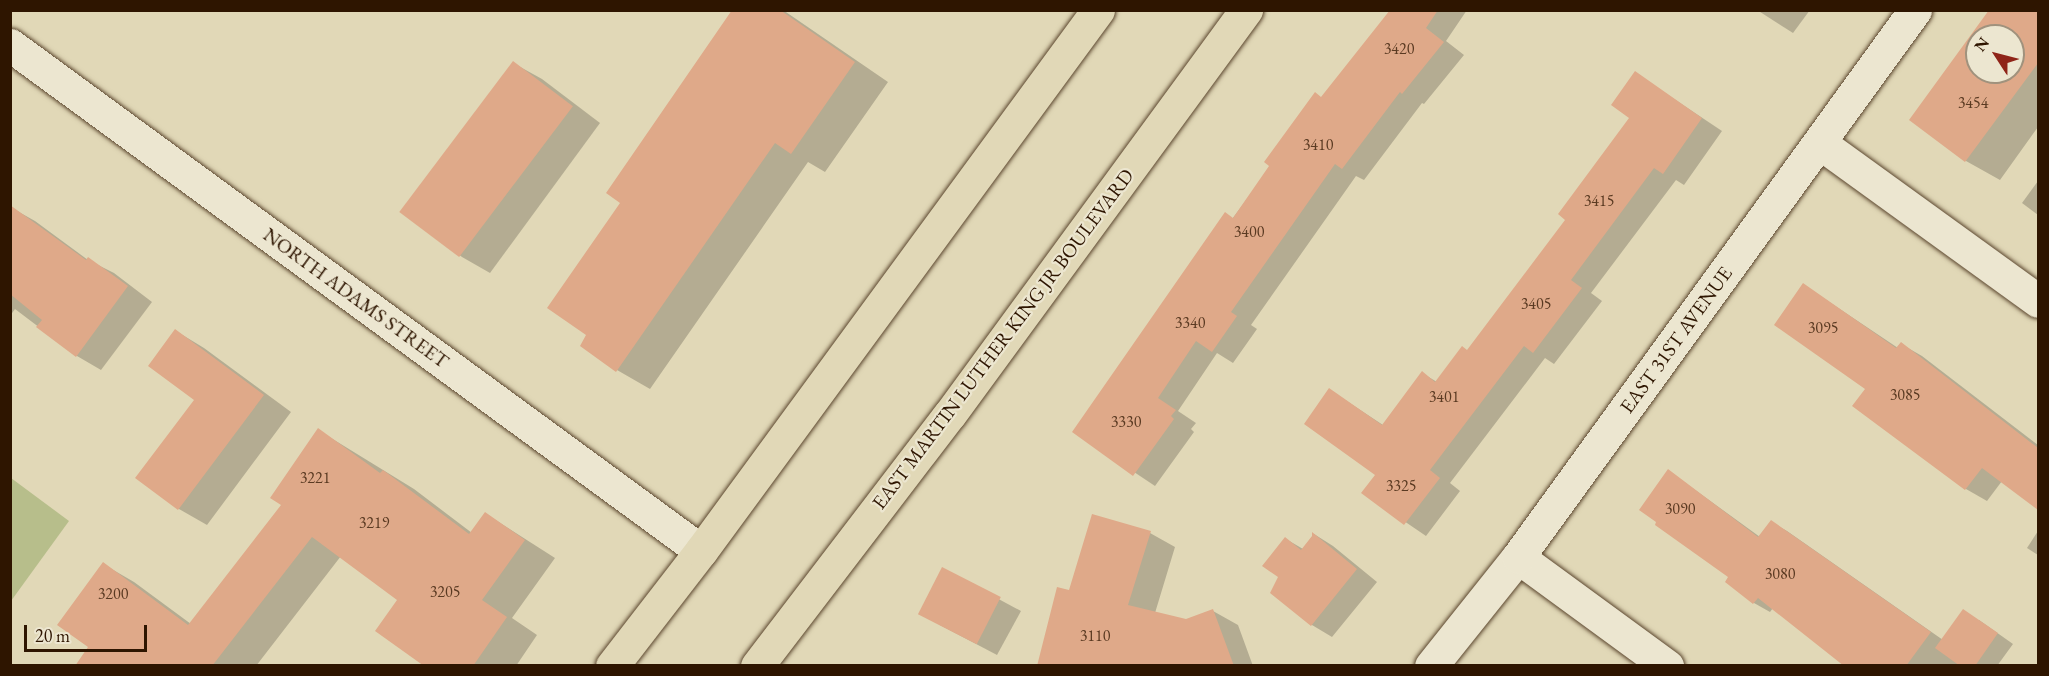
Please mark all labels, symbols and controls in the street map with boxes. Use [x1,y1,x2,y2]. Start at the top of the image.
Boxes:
north arrow [1965,24,2025,84]
text: N [1969,33,1994,56]
house number: 3420 [1384,39,1414,59]
house number: 3454 [1958,93,1988,113]
house number: 3410 [1303,135,1333,155]
street label: EAST MARTIN LUTHER KING JR BOULEVARD [867,164,1139,514]
house number: 3415 [1584,191,1614,211]
house number: 3400 [1234,222,1264,242]
street label: NORTH ADAMS STREET [259,223,453,373]
street label: EAST 31ST AVENUE [1615,262,1737,418]
house number: 3405 [1521,294,1551,314]
house number: 3340 [1175,313,1205,333]
house number: 3095 [1808,318,1838,338]
house number: 3085 [1890,385,1920,405]
house number: 3401 [1429,387,1459,407]
house number: 3330 [1111,412,1141,432]
house number: 3221 [300,468,330,488]
house number: 3325 [1386,476,1416,496]
house number: 3090 [1665,499,1695,519]
house number: 3219 [359,513,389,533]
house number: 3080 [1765,564,1795,584]
house number: 3205 [430,582,460,602]
house number: 3200 [98,584,128,604]
scale bar [27,613,150,651]
text: 20 m [35,624,70,647]
house number: 3110 [1080,626,1110,646]

